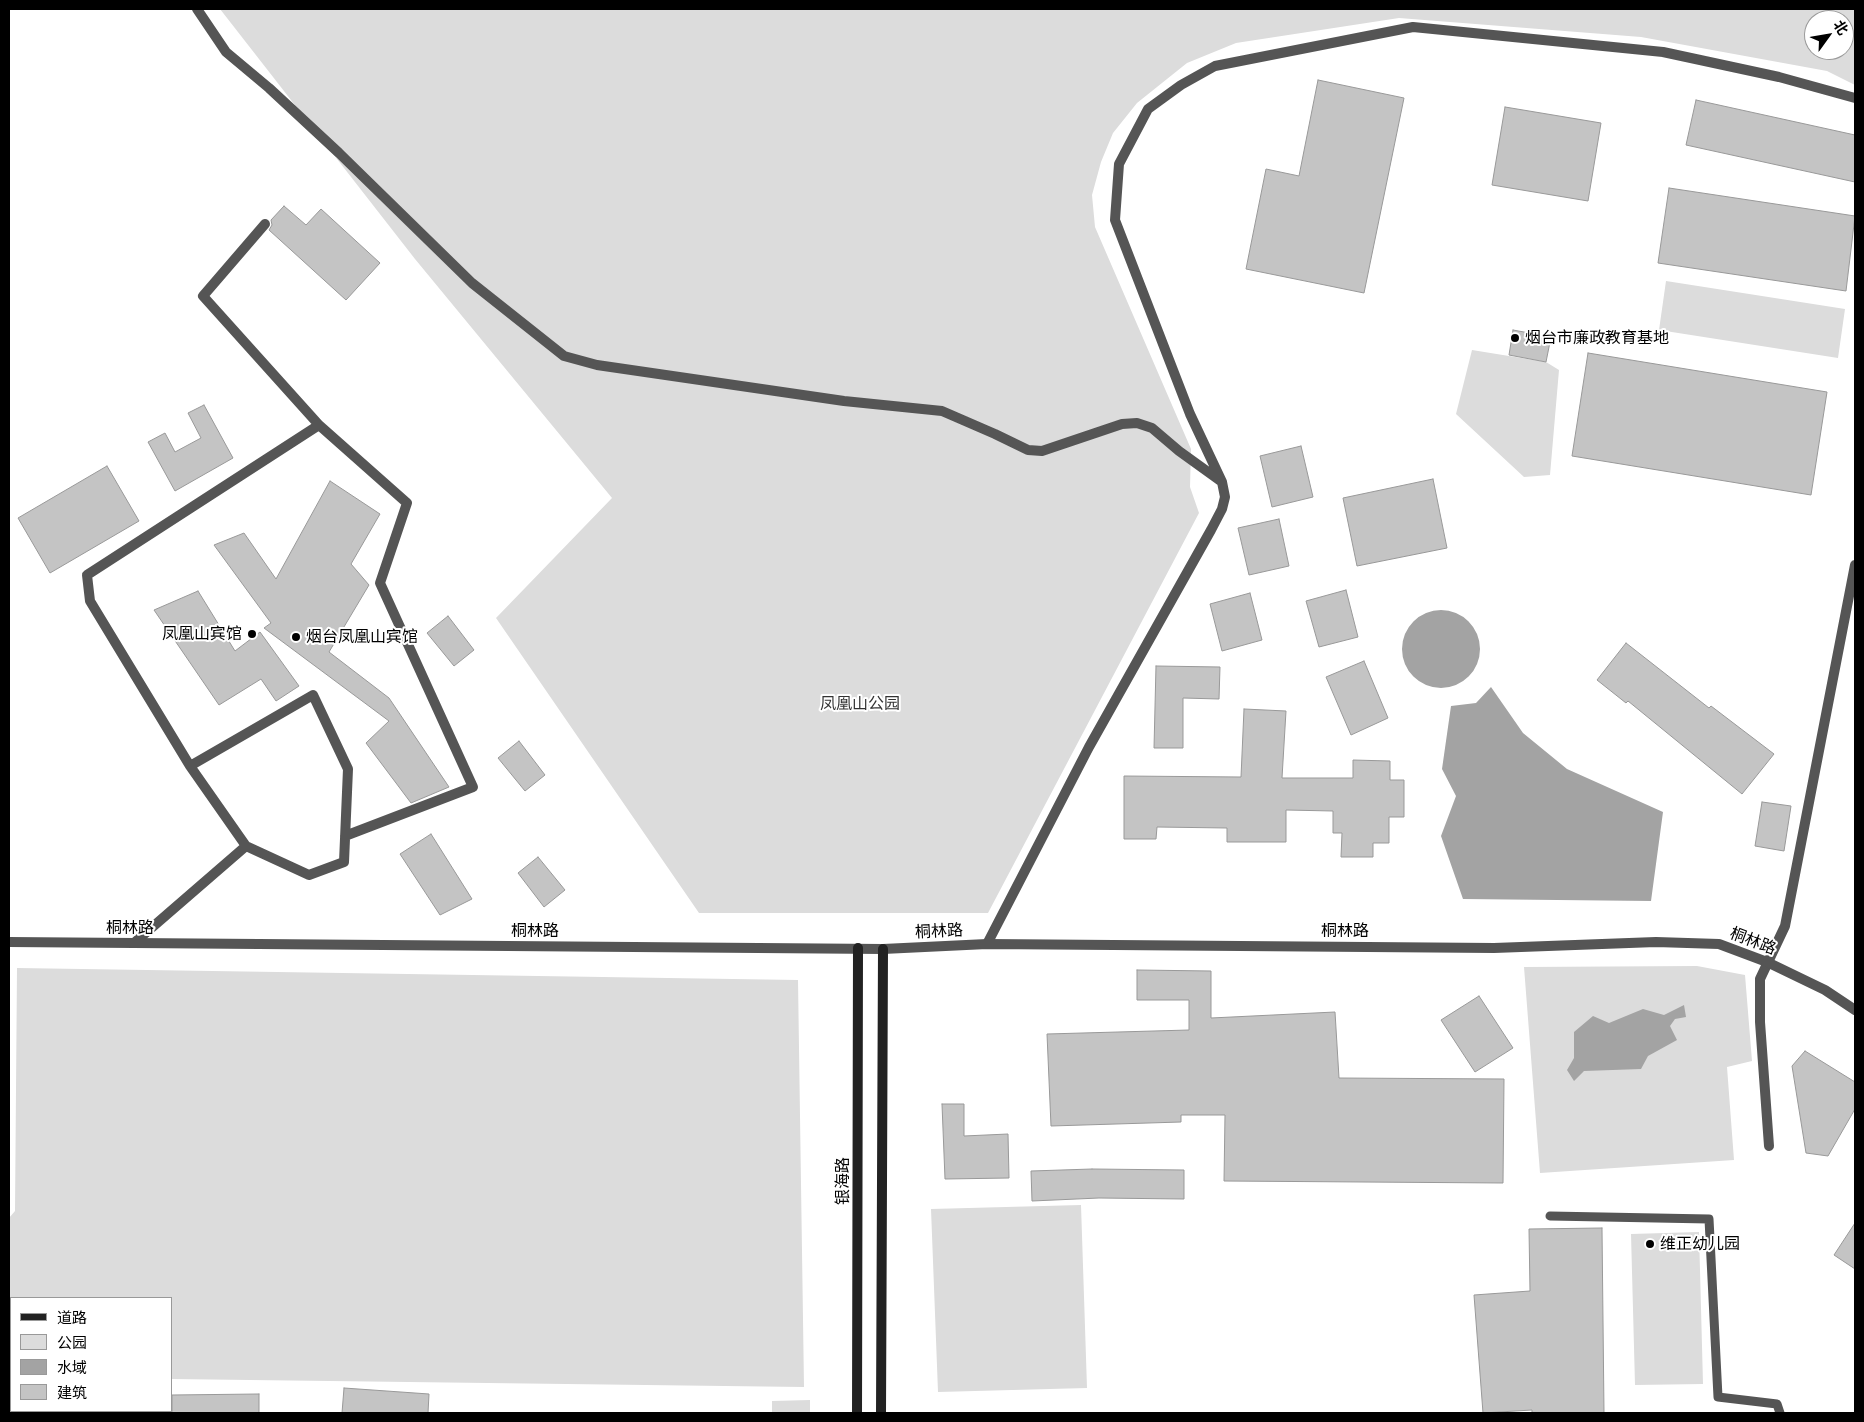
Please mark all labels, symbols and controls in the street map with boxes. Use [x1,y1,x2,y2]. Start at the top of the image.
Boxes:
north arrow [1804,10,1854,60]
text: 北 [1830,17,1852,38]
place label: 烟台市廉政教育基地 [1525,328,1669,348]
marker: 烟台市廉政教育基地 [1509,332,1521,344]
place label: 凤凰山宾馆 [162,624,242,644]
place label: 烟台凤凰山宾馆 [306,627,418,647]
marker: 凤凰山宾馆 [246,628,258,640]
marker: 烟台凤凰山宾馆 [290,631,302,643]
park label: 凤凰山公园 [820,694,900,714]
street label: 桐林路 [106,918,154,938]
street label: 桐林路 [915,920,963,942]
street label: 桐林路 [511,921,559,941]
street label: 桐林路 [1321,921,1369,941]
street label: 桐林路 [1727,923,1779,959]
street label: 银海路 [833,1157,853,1205]
place label: 维正幼儿园 [1660,1234,1740,1254]
marker: 维正幼儿园 [1644,1238,1656,1250]
legend [10,1297,172,1412]
text: 道路 [57,1308,87,1326]
text: 公园 [57,1333,87,1351]
text: 水域 [57,1358,87,1376]
text: 建筑 [57,1383,87,1401]

